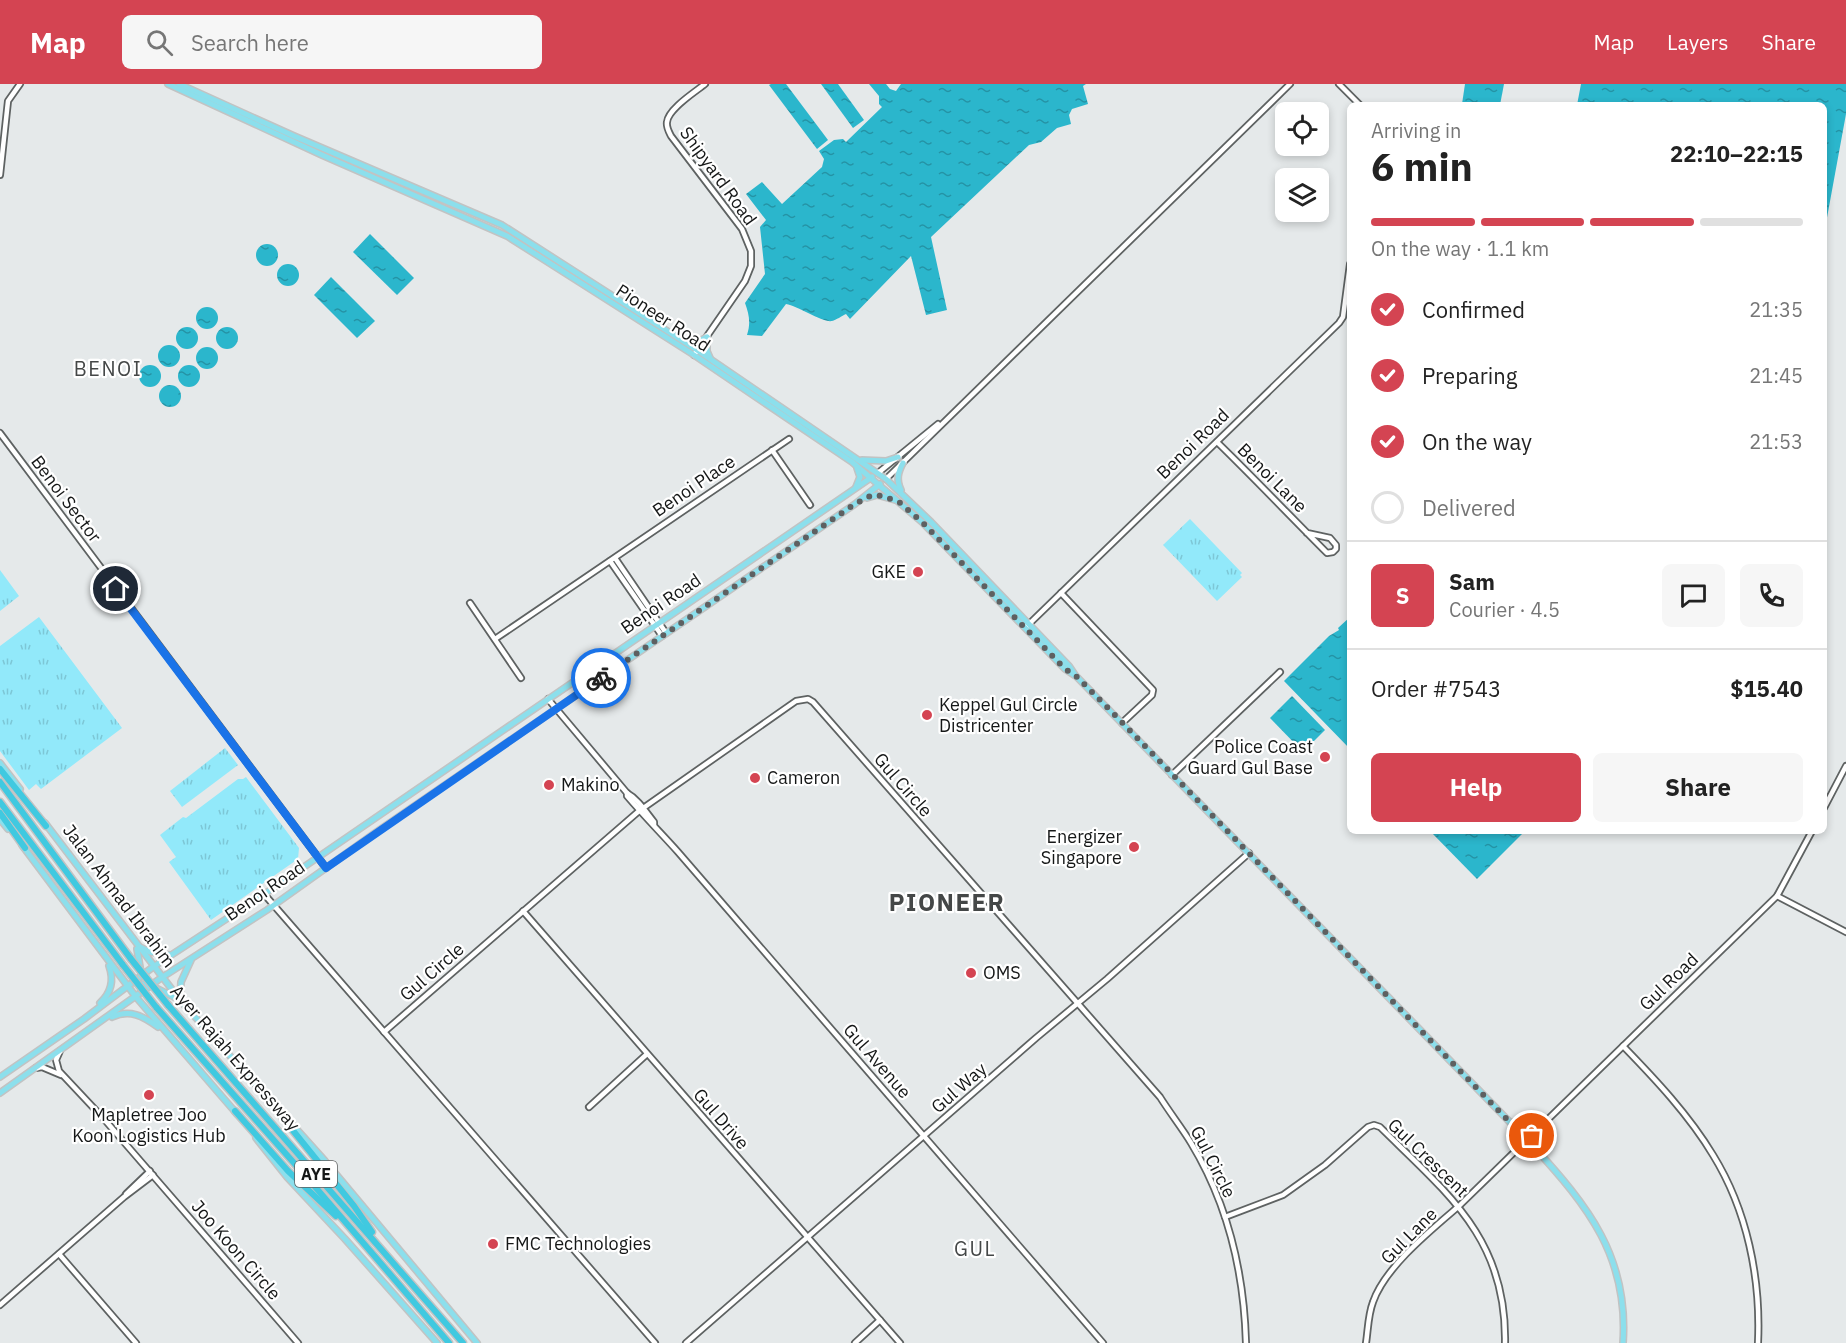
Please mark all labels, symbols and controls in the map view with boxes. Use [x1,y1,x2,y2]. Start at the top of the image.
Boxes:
search box [122,15,542,69]
text: Map [30,24,86,61]
icon: search [143,26,176,59]
text: Search here [191,28,309,57]
text: Map [1594,28,1634,56]
text: Layers [1667,28,1729,56]
text: Share [1762,28,1816,56]
map controls [1275,102,1329,222]
button: locate [1275,102,1329,156]
text: Arriving in [1371,117,1461,144]
street label: Shipyard Road [675,122,762,230]
text: 22:10–22:15 [1670,139,1803,168]
text: 6 min [1371,141,1473,192]
button: layers [1275,168,1329,222]
text: On the way · 1.1 km [1371,235,1549,262]
street label: Pioneer Road [612,279,715,357]
icon: check [1371,293,1404,326]
text: Confirmed [1422,295,1525,324]
text: 21:35 [1749,296,1803,323]
district label: BENOI [74,355,142,382]
icon: check [1371,359,1404,392]
text: Preparing [1422,361,1517,390]
text: 21:45 [1749,362,1803,389]
street label: Benoi Road [1152,403,1234,484]
icon: check [1371,425,1404,458]
text: On the way [1422,427,1532,456]
text: 21:53 [1749,428,1803,455]
street label: Benoi Lane [1233,438,1312,517]
street label: Benoi Place [648,449,740,522]
street label: Benoi Sector [26,451,107,547]
text: Delivered [1422,493,1516,522]
place label: GKE [872,560,906,583]
pin [90,563,141,614]
button: chat [1662,564,1725,627]
button: phone [1740,564,1803,627]
marker: GKE [911,565,925,579]
text: Sam [1449,567,1495,596]
street label: Benoi Road [616,568,705,639]
icon: home [99,572,132,605]
text: S [1396,581,1409,610]
text: Courier · 4.5 [1449,596,1560,623]
courier [571,648,631,708]
icon: bike [585,662,618,695]
text: Order #7543 [1371,674,1501,703]
text: $15.40 [1730,674,1803,703]
place label: Keppel Gul Circle Districenter [939,693,1078,737]
marker: Keppel Gul Circle Districenter [920,708,934,722]
place label: Police Coast Guard Gul Base [1188,735,1313,779]
street label: Gul Circle [869,748,938,822]
marker: Police Coast Guard Gul Base [1318,750,1332,764]
button: Help [1371,753,1581,822]
button: Share [1593,753,1803,822]
place label: Cameron [767,766,840,789]
marker: Cameron [748,771,762,785]
place label: Makino [561,773,620,796]
marker: Makino [542,778,556,792]
street label: Jalan Ahmad Ibrahim [58,819,181,972]
place label: Energizer Singapore [1041,825,1122,869]
marker: Energizer Singapore [1127,840,1141,854]
street label: Benoi Road [220,855,309,926]
district label: PIONEER [889,886,1005,918]
street label: Gul Circle [395,937,469,1006]
street label: Gul Road [1634,948,1703,1015]
place label: OMS [983,961,1021,984]
marker: OMS [964,966,978,980]
street label: Ayer Rajah Expressway [166,980,305,1136]
street label: Gul Avenue [839,1018,916,1103]
street label: Gul Way [926,1057,991,1118]
street label: Gul Drive [689,1083,754,1154]
marker: Mapletree Joo Koon Logistics Hub [142,1088,156,1102]
place label: Mapletree Joo Koon Logistics Hub [72,1103,226,1147]
pin [1506,1110,1557,1161]
street label: Gul Crescent [1383,1113,1474,1202]
icon: bag [1515,1119,1548,1152]
street label: Gul Circle [1186,1122,1241,1202]
road number: AYE [295,1161,337,1187]
street label: Joo Koon Circle [187,1195,286,1305]
street label: Gul Lane [1376,1202,1442,1269]
place label: FMC Technologies [505,1232,651,1255]
district label: GUL [954,1235,996,1262]
marker: FMC Technologies [486,1237,500,1251]

